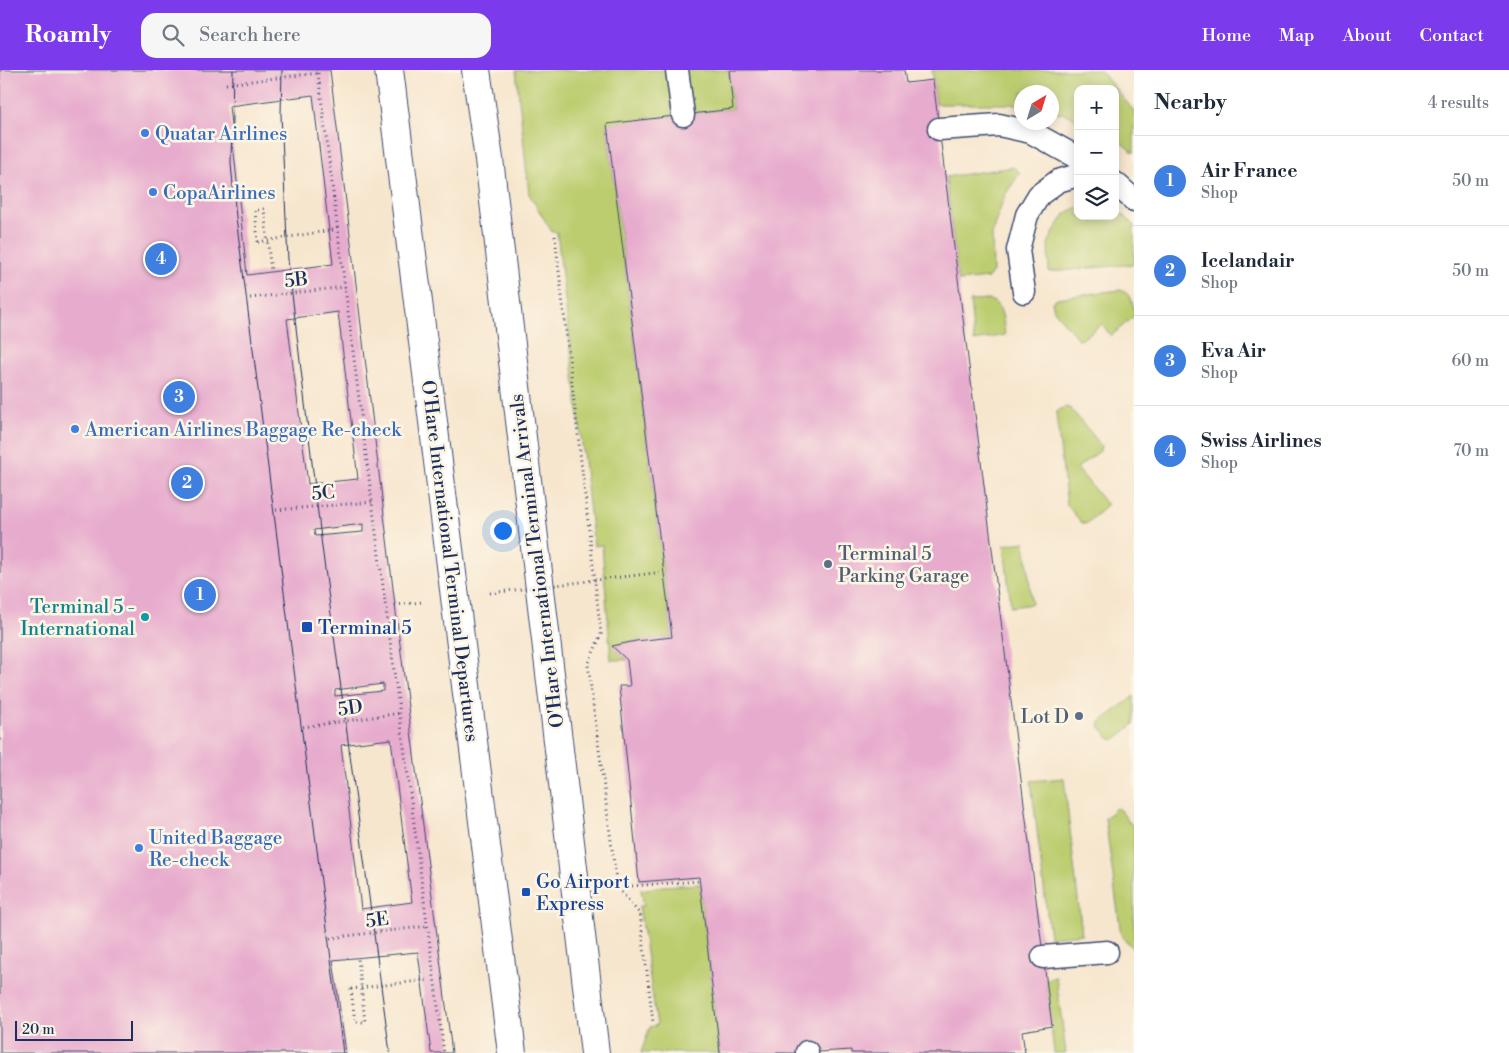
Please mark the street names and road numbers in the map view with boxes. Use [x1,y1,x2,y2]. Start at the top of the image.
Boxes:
street label: 5B [283,267,309,293]
street label: O'Hare International Terminal Departures [416,379,484,743]
street label: O'Hare International Terminal Arrivals [505,392,569,729]
street label: 5C [310,480,336,506]
street label: 5D [336,694,364,722]
street label: 5E [364,907,390,933]

